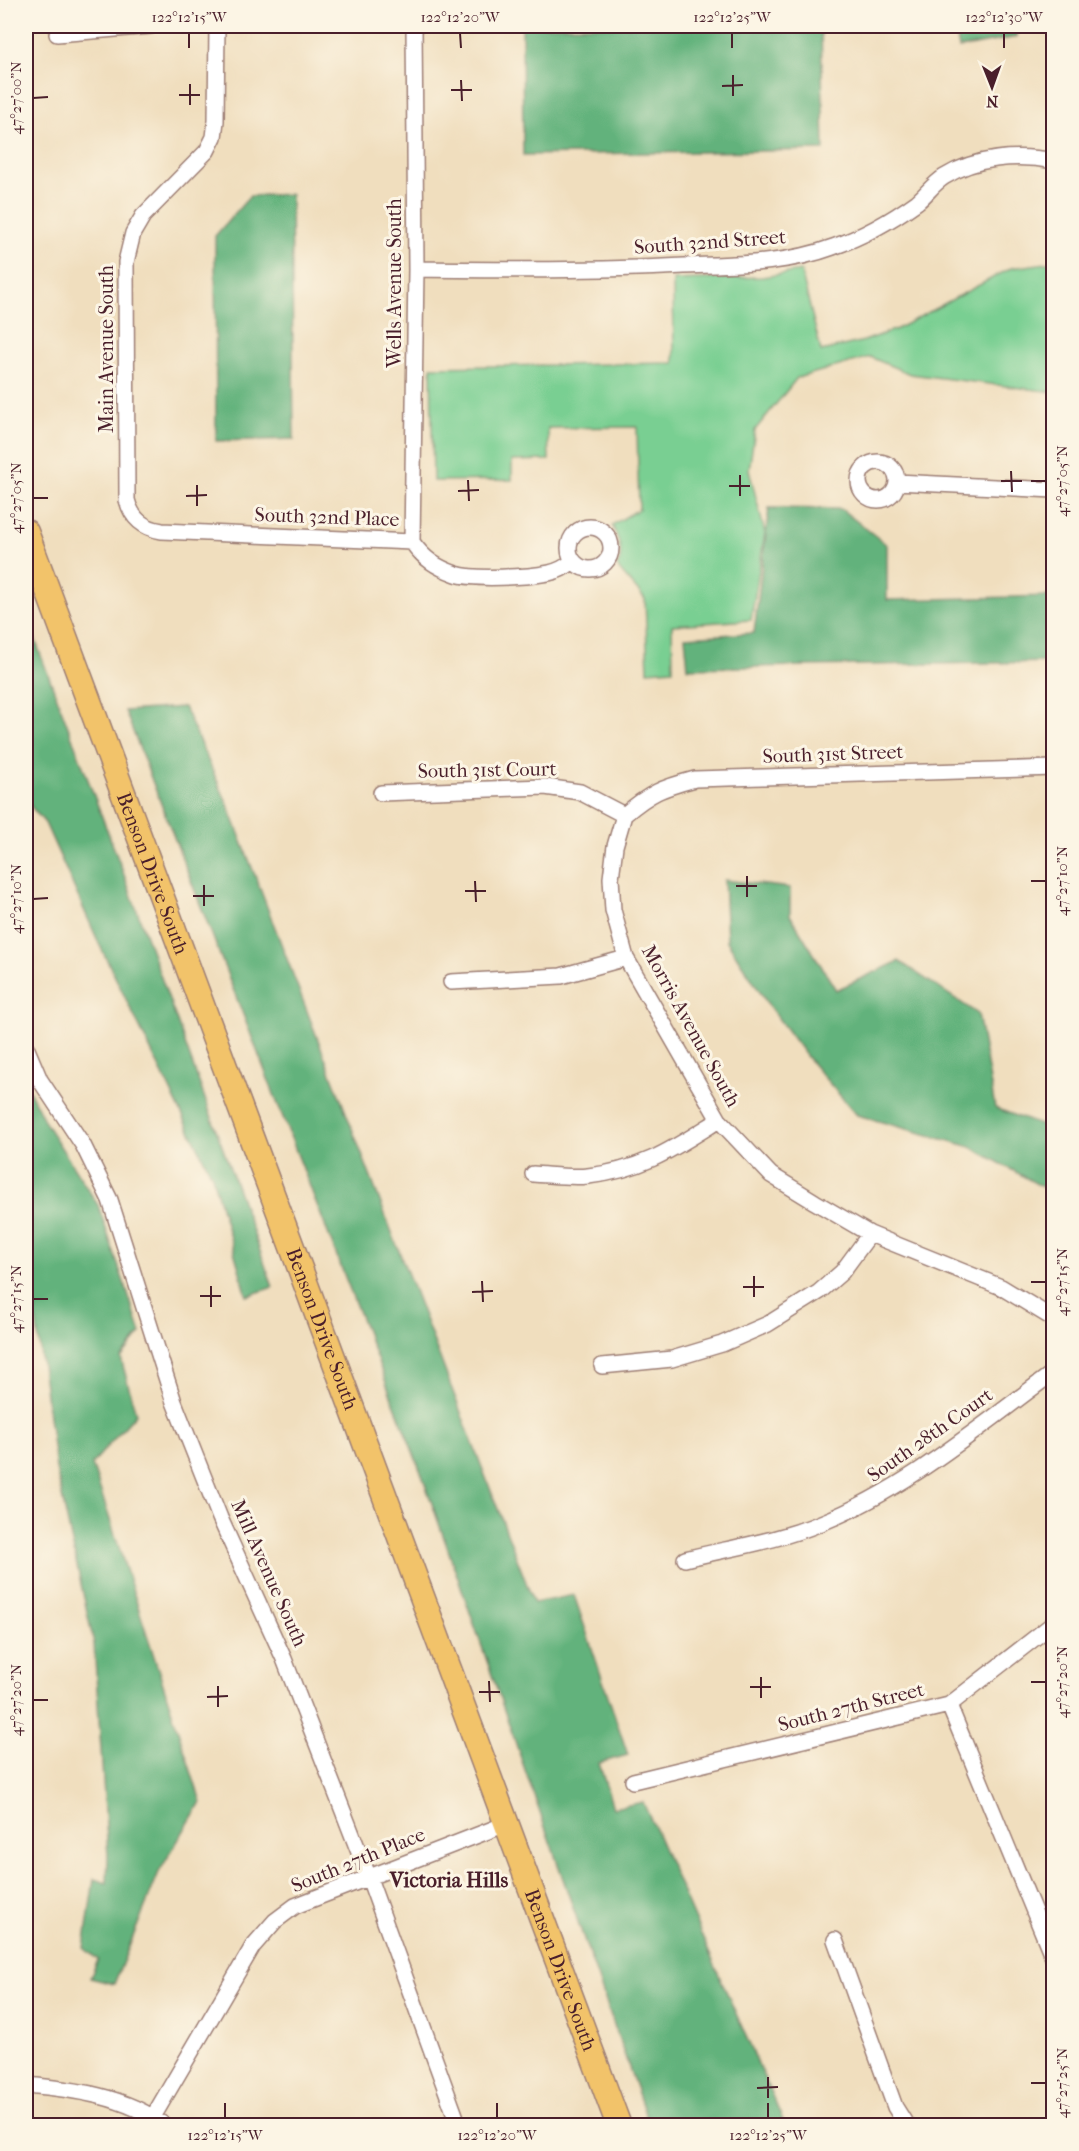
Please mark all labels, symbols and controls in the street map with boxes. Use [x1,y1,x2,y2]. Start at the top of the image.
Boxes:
text: 122°12'15"W [152,8,228,26]
text: 122°12'20"W [420,8,501,26]
text: 122°12'25"W [693,8,772,26]
text: 122°12'30"W [965,8,1044,26]
north arrow [962,57,1022,117]
text: 47°27'00"N [7,61,25,135]
text: N [985,92,998,111]
street label: Wells Avenue South [383,197,406,369]
street label: South 32nd Street [633,225,787,259]
street label: Main Avenue South [95,264,118,433]
text: 47°27'05"N [1053,445,1071,517]
text: 47°27'05"N [7,462,25,534]
street label: South 32nd Place [254,503,400,531]
street label: South 31st Street [762,740,904,768]
street label: South 31st Court [417,757,557,783]
street label: Benson Drive South [112,789,194,958]
text: 47°27'10"N [1053,845,1071,916]
text: 47°27'10"N [7,863,25,934]
street label: Morris Avenue South [637,941,745,1112]
street label: Benson Drive South [282,1245,363,1414]
text: 47°27'15"N [1053,1247,1071,1316]
text: 47°27'15"N [7,1264,25,1333]
street label: South 28th Court [863,1383,997,1487]
street label: Mill Avenue South [226,1496,312,1651]
text: 47°27'20"N [1053,1645,1071,1718]
text: 47°27'20"N [7,1663,25,1736]
street label: South 27th Street [776,1678,926,1736]
street label: South 27th Place [288,1823,428,1897]
district label: Victoria Hills [389,1868,508,1892]
street label: Benson Drive South [520,1886,602,2055]
text: 47°27'25"N [1053,2047,1071,2118]
text: 122°12'15"W [188,2126,264,2144]
text: 122°12'20"W [457,2126,538,2144]
text: 122°12'25"W [729,2126,808,2144]

